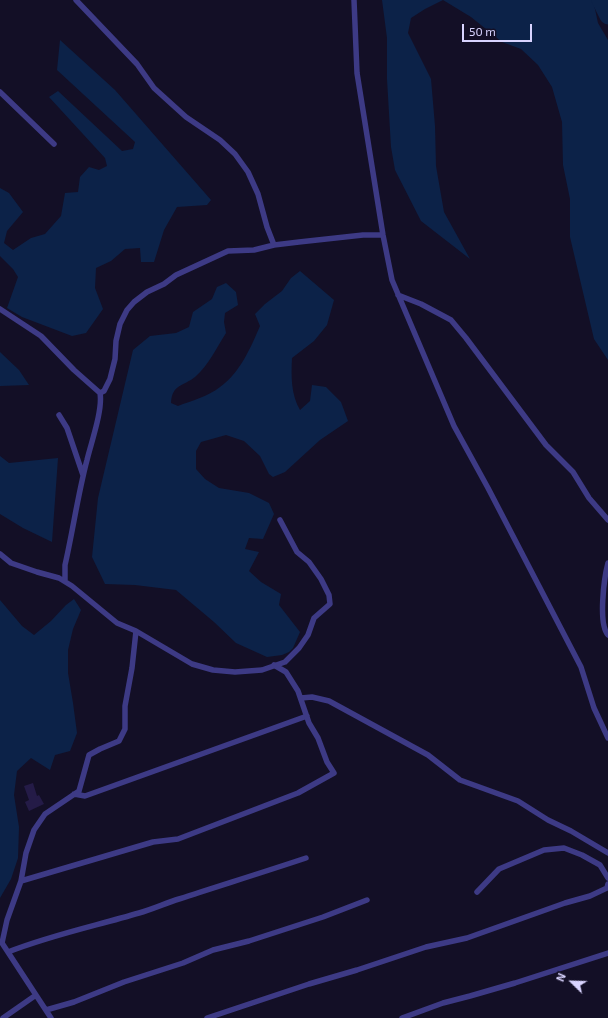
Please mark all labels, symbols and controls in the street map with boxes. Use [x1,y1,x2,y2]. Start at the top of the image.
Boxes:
scale bar [464,16,534,42]
text: 50 m [469,24,496,38]
north arrow [552,962,592,1002]
text: N [553,971,568,983]

